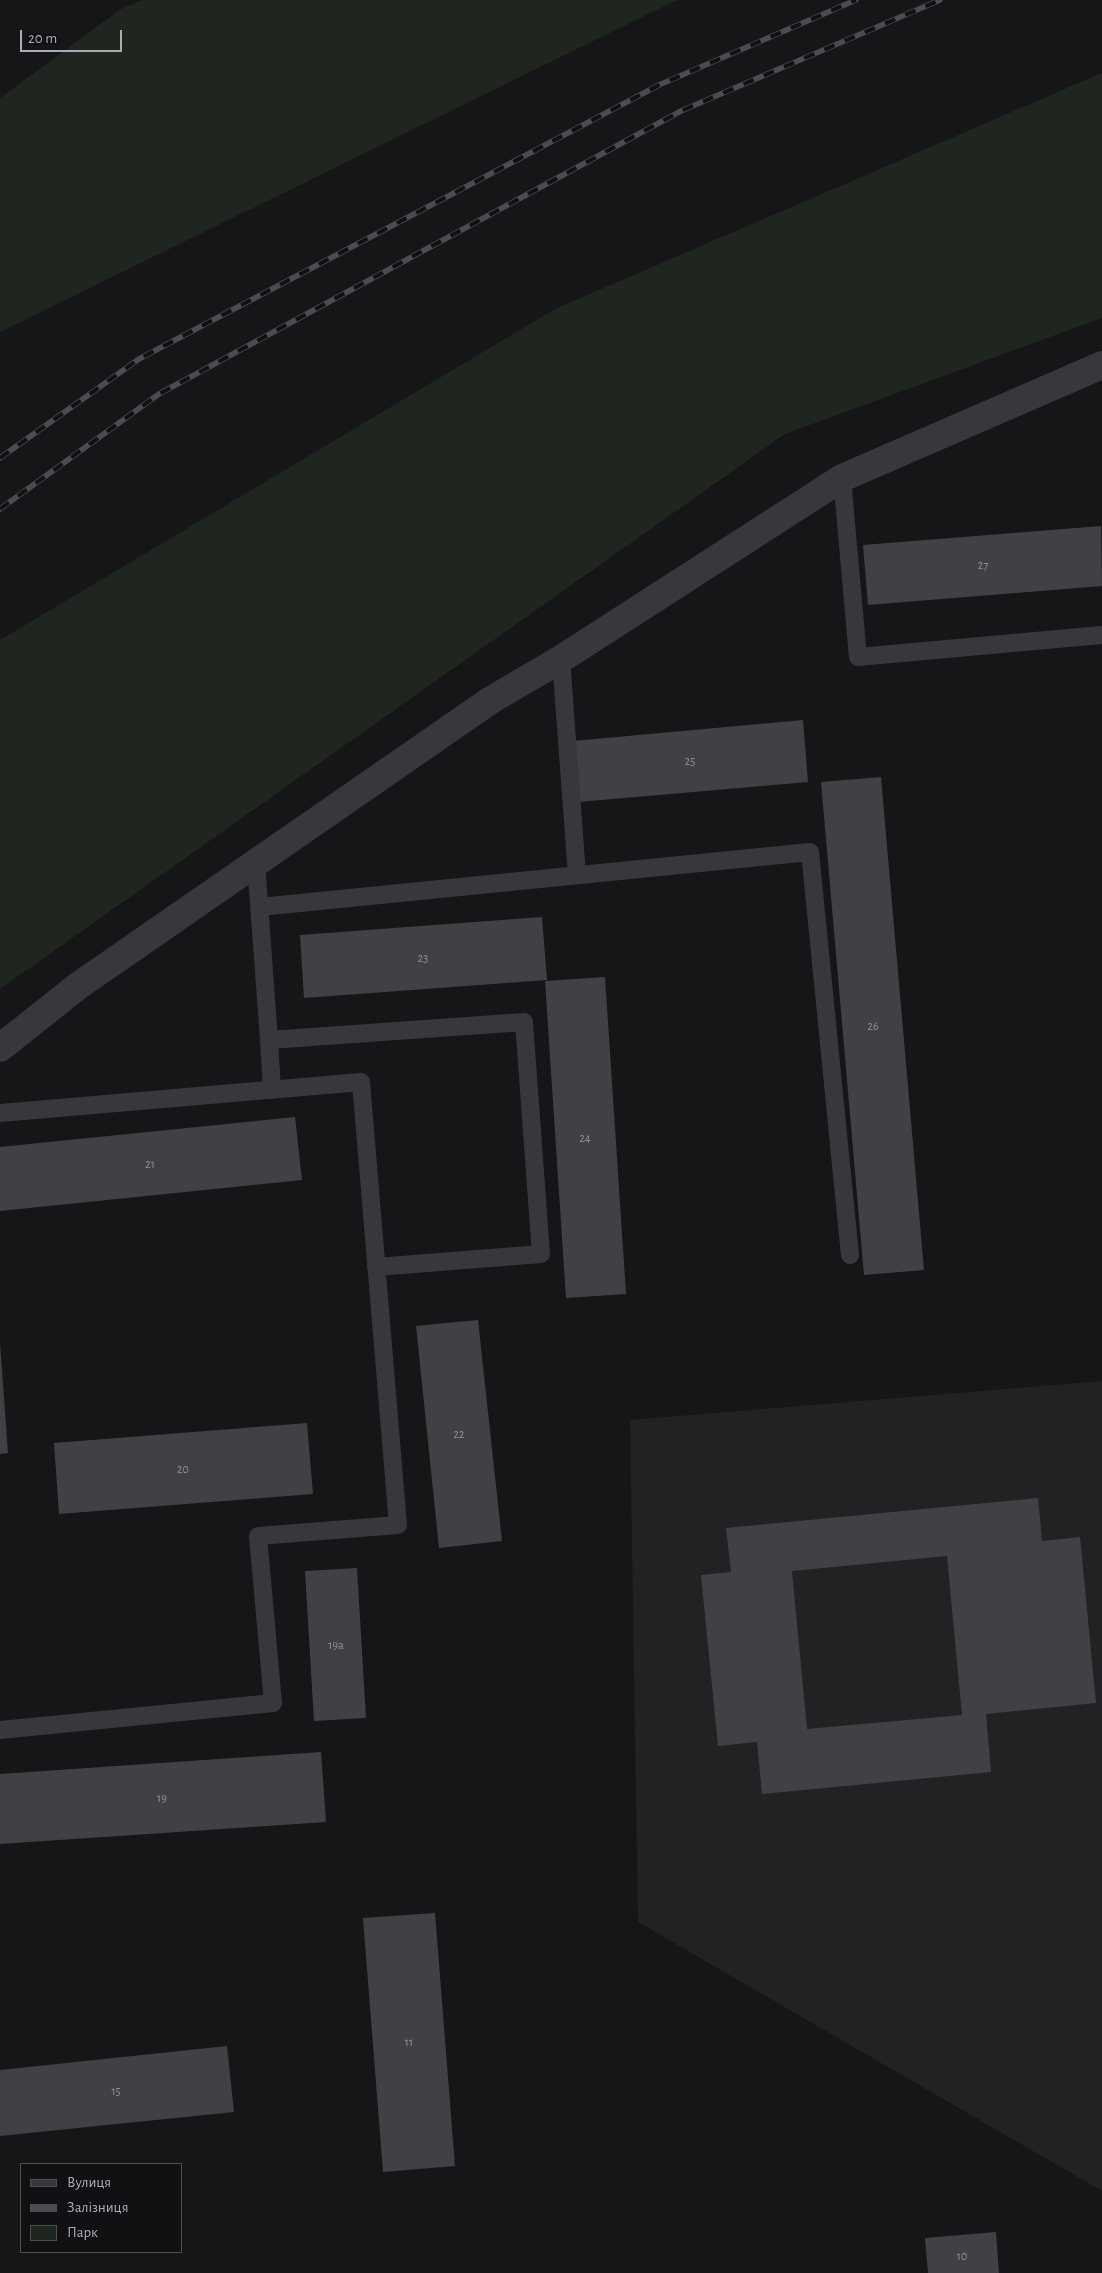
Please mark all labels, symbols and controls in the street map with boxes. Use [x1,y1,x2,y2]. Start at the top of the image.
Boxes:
scale bar [22,20,125,52]
text: 20 m [28,31,57,46]
house number: 27 [978,558,988,572]
house number: 25 [685,754,695,768]
house number: 23 [418,951,428,965]
house number: 26 [867,1019,879,1033]
house number: 24 [579,1131,591,1145]
house number: 21 [145,1157,155,1171]
house number: 22 [454,1427,464,1441]
house number: 20 [177,1462,189,1476]
house number: 19а [328,1638,344,1652]
house number: 19 [157,1791,167,1805]
house number: 11 [405,2035,413,2049]
house number: 15 [111,2084,121,2098]
legend [20,2163,182,2253]
text: Вулиця [67,2175,111,2190]
text: Залізниця [67,2200,128,2215]
text: Парк [67,2225,98,2240]
house number: 10 [957,2249,967,2263]

